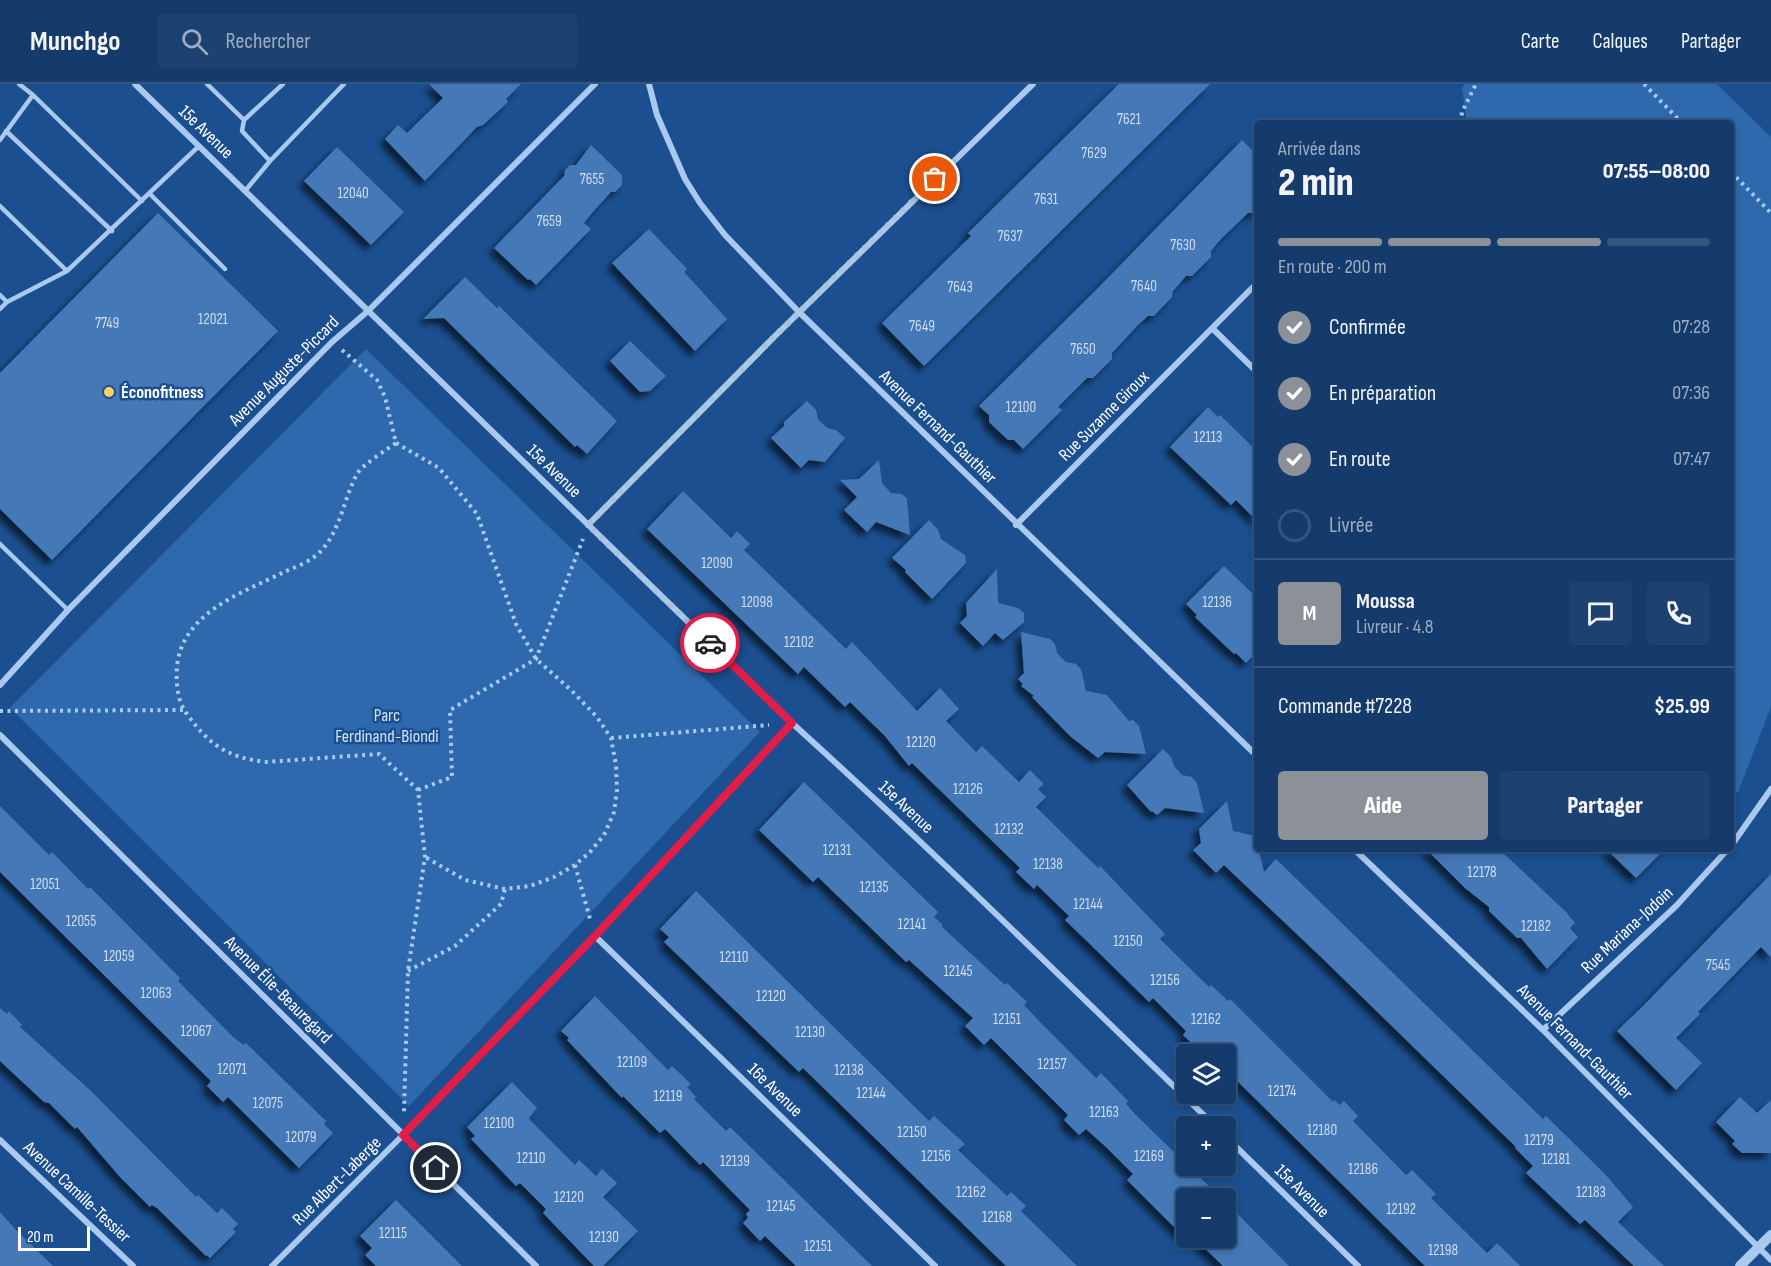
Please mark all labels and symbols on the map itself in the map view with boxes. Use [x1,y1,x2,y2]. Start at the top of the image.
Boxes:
street label: 15e Avenue [174,101,238,163]
house number: 7621 [1117,110,1142,129]
house number: 7629 [1081,144,1107,163]
pin [909,153,960,204]
house number: 7655 [580,170,604,189]
house number: 12040 [337,184,369,203]
house number: 7631 [1034,190,1059,209]
house number: 7659 [536,212,562,231]
house number: 7637 [998,227,1022,246]
house number: 7630 [1170,236,1196,255]
house number: 7640 [1131,277,1157,296]
house number: 7643 [947,278,973,297]
house number: 12021 [198,310,229,329]
street label: Avenue Auguste-Piccard [224,312,343,431]
house number: 7749 [95,314,119,333]
house number: 7649 [909,317,935,336]
house number: 7650 [1070,340,1096,359]
street label: Avenue Fernand-Gauthier [874,365,1001,488]
street label: Rue Suzanne Giroux [1054,366,1154,466]
place label: Éconofitness [121,382,204,403]
marker: Éconofitness [102,385,116,399]
house number: 12100 [1006,398,1036,417]
house number: 12113 [1194,428,1222,447]
street label: 15e Avenue [522,440,586,502]
house number: 12090 [701,554,733,573]
house number: 12098 [741,593,773,612]
house number: 12136 [1202,593,1232,612]
courier [680,613,740,673]
house number: 12102 [784,633,814,652]
park label: Parc Ferdinand-Biondi [335,705,439,747]
house number: 12120 [906,733,936,752]
street label: 15e Avenue [874,776,938,838]
house number: 12126 [953,780,983,799]
house number: 12132 [994,820,1024,839]
house number: 12131 [823,841,852,860]
house number: 12138 [1033,855,1063,874]
house number: 12178 [1467,863,1497,882]
house number: 12051 [30,875,61,894]
house number: 12135 [859,878,889,897]
street label: Rue Mariana-Jodoin [1577,882,1677,978]
house number: 12144 [1073,895,1103,914]
house number: 12055 [66,912,96,931]
house number: 12141 [898,915,927,934]
house number: 12182 [1521,917,1551,936]
street label: Avenue Élie-Beauregard [219,931,336,1048]
house number: 12150 [1113,932,1143,951]
house number: 12059 [104,947,134,966]
house number: 12110 [720,948,748,967]
house number: 7545 [1706,956,1730,975]
house number: 12145 [943,962,973,981]
house number: 12156 [1150,971,1180,990]
street label: Avenue Fernand-Gauthier [1512,979,1637,1104]
house number: 12063 [140,984,172,1003]
house number: 12120 [756,987,786,1006]
house number: 12151 [993,1010,1022,1029]
house number: 12162 [1191,1010,1221,1029]
house number: 12067 [181,1022,211,1041]
house number: 12130 [795,1023,825,1042]
house number: 12109 [617,1053,647,1072]
house number: 12157 [1038,1055,1066,1074]
street label: 16e Avenue [743,1059,807,1121]
house number: 12071 [217,1060,248,1079]
house number: 12138 [834,1061,864,1080]
house number: 12174 [1268,1082,1296,1101]
house number: 12144 [856,1084,886,1103]
house number: 12119 [654,1087,682,1106]
house number: 12075 [253,1094,283,1113]
house number: 12163 [1089,1103,1119,1122]
house number: 12100 [484,1114,514,1133]
house number: 12180 [1307,1121,1337,1140]
house number: 12150 [897,1123,927,1142]
house number: 12079 [286,1128,316,1147]
house number: 12179 [1524,1131,1554,1150]
street label: Rue Albert-Laberge [288,1132,386,1230]
street label: Avenue Camille-Tessier [18,1136,135,1247]
pin [410,1142,461,1193]
house number: 12156 [921,1147,951,1166]
house number: 12169 [1134,1147,1164,1166]
house number: 12110 [517,1149,545,1168]
house number: 12181 [1542,1150,1571,1169]
house number: 12139 [720,1152,750,1171]
street label: 15e Avenue [1270,1160,1334,1222]
house number: 12186 [1348,1160,1378,1179]
house number: 12162 [956,1183,986,1202]
house number: 12183 [1576,1183,1606,1202]
house number: 12120 [554,1188,584,1207]
house number: 12145 [766,1197,796,1216]
house number: 12192 [1386,1200,1416,1219]
house number: 12168 [982,1208,1012,1227]
scale bar [18,1224,90,1252]
house number: 12115 [379,1224,407,1243]
house number: 12130 [589,1228,619,1247]
house number: 12151 [804,1237,833,1256]
house number: 12198 [1428,1241,1458,1260]

